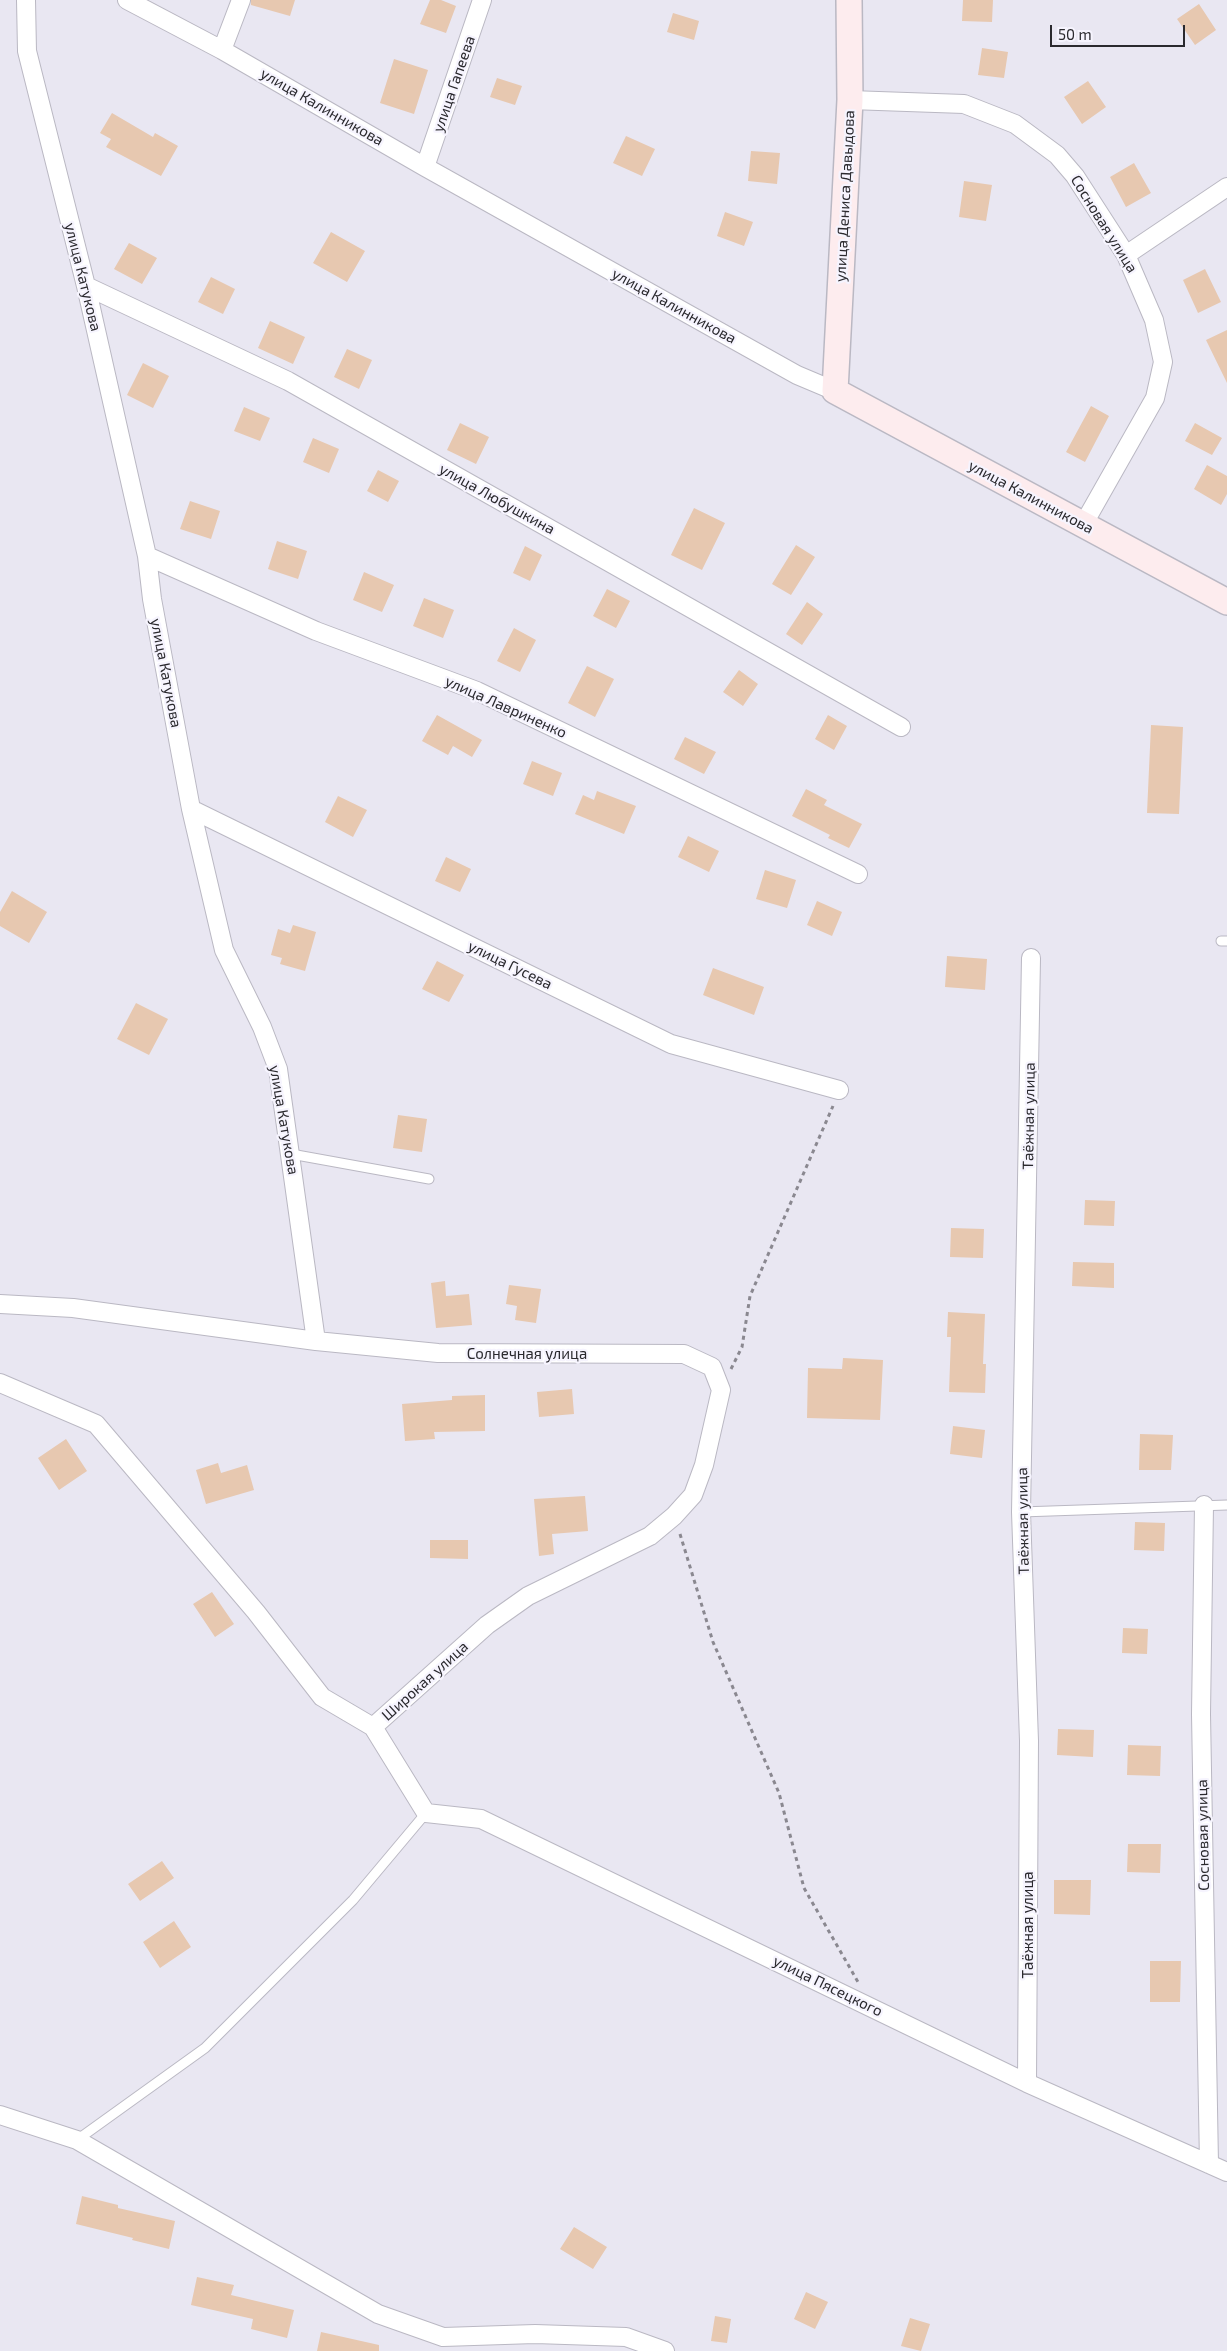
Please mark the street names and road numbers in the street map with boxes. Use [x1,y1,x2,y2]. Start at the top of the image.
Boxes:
street label: улица Гапеева [429,33,479,135]
street label: улица Калинникова [257,64,387,150]
street label: улица Дениса Давыдова [832,110,858,282]
street label: Сосновая улица [1067,172,1141,276]
street label: улица Катукова [61,221,105,333]
street label: улица Калинникова [609,264,739,348]
street label: улица Калинникова [965,456,1097,538]
street label: улица Любушкина [436,460,558,538]
street label: улица Катукова [147,617,185,729]
street label: улица Лавриненко [442,672,570,742]
street label: улица Гусева [465,937,555,993]
street label: Таёжная улица [1019,1062,1039,1170]
street label: улица Катукова [266,1064,302,1176]
street label: Солнечная улица [467,1345,587,1363]
street label: Таёжная улица [1013,1467,1033,1575]
street label: Широкая улица [378,1638,472,1724]
street label: Сосновая улица [1193,1779,1213,1891]
street label: Таёжная улица [1019,1871,1037,1979]
street label: улица Пясецкого [770,1952,886,2020]

